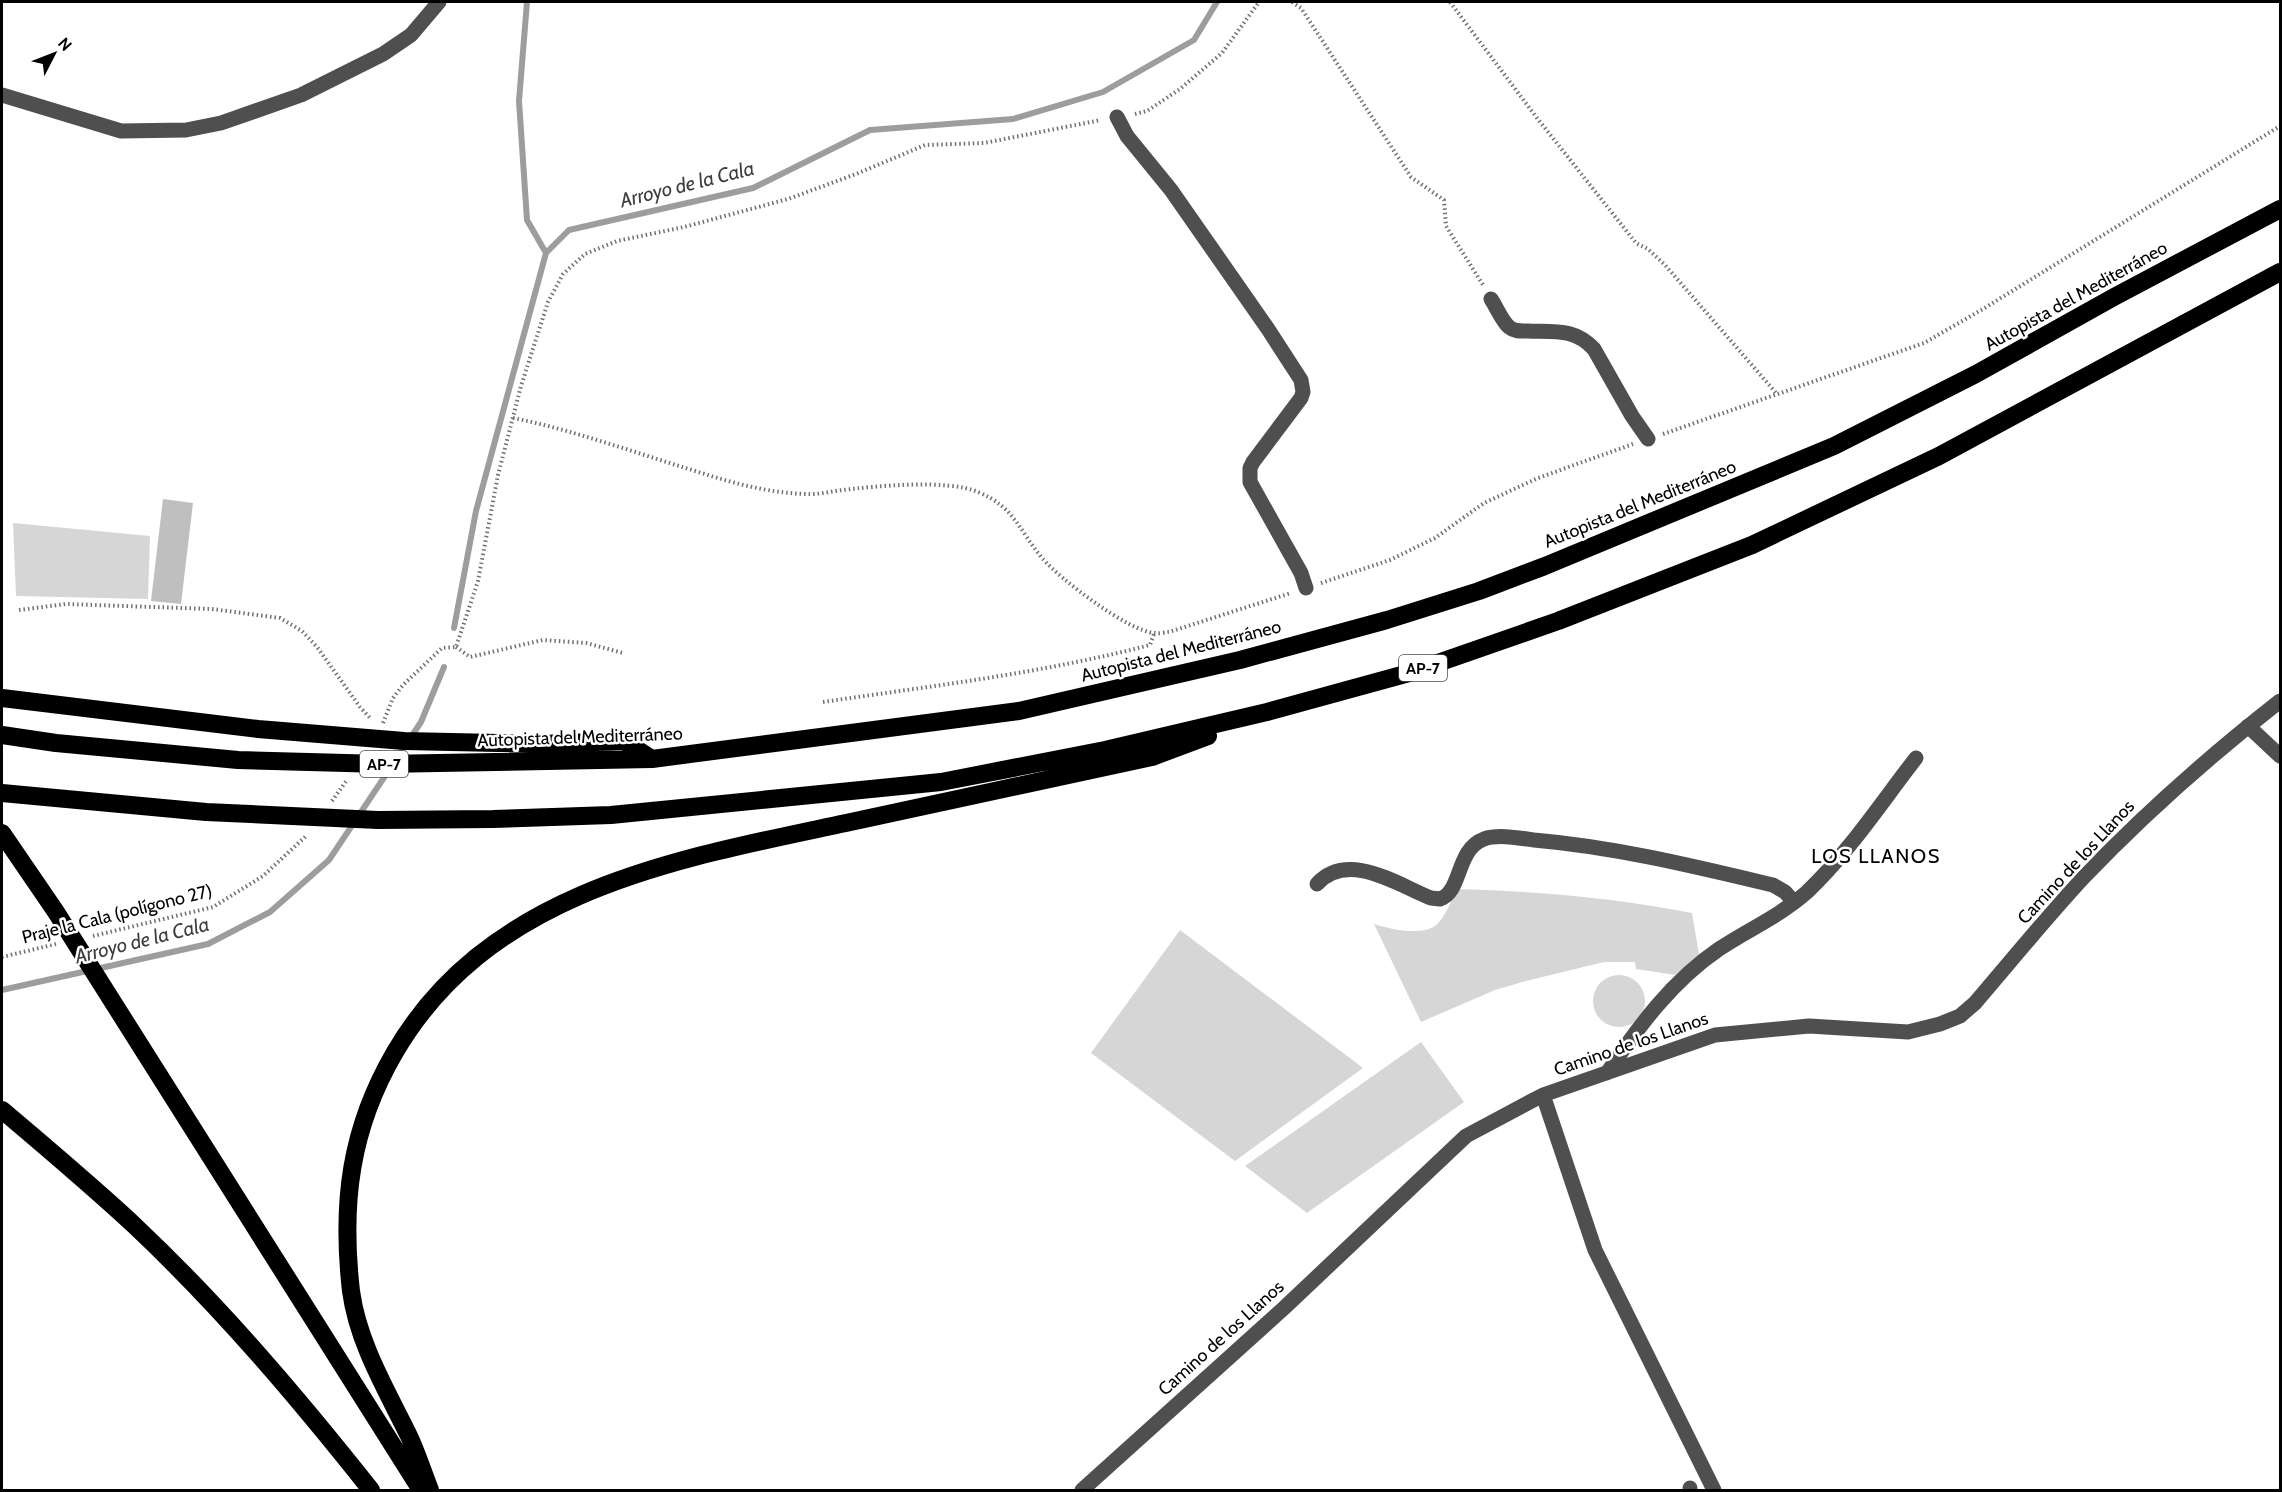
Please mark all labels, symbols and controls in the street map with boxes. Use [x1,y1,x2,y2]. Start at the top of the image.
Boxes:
north arrow [24,24,84,84]
text: N [54,34,76,55]
water label: Arroyo de la Cala [616,156,757,213]
street label: Autopista del Mediterráneo [1981,237,2171,355]
street label: Autopista del Mediterráneo [1541,455,1739,553]
street label: Autopista del Mediterráneo [1079,615,1283,687]
road number: AP-7 [1399,655,1447,681]
street label: Autopista del Mediterráneo [477,722,683,752]
road number: AP-7 [360,751,408,777]
street label: Camino de los Llanos [2013,795,2139,929]
district label: LOS LLANOS [1811,844,1941,868]
street label: Praje la Cala (polígono 27) [20,880,214,948]
water label: Arroyo de la Cala [71,912,212,969]
street label: Camino de los Llanos [1551,1007,1711,1081]
street label: Camino de los Llanos [1154,1276,1288,1400]

